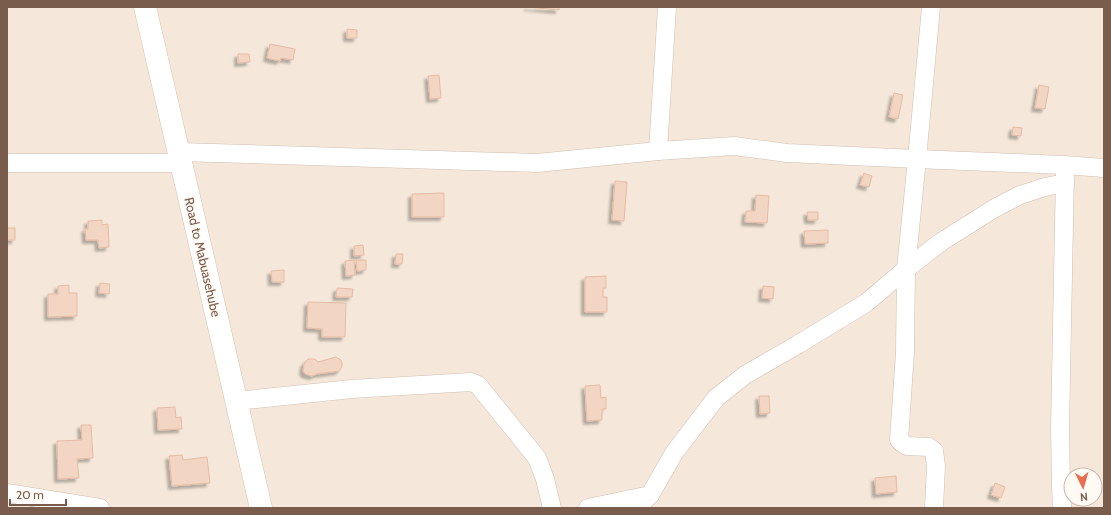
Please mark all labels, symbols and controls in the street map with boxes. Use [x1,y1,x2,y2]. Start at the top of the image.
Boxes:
street label: Road to Mabuasehube [181,196,225,319]
north arrow [1063,467,1103,507]
scale bar [10,481,66,507]
text: 20 m [16,487,44,502]
text: N [1079,490,1088,504]

